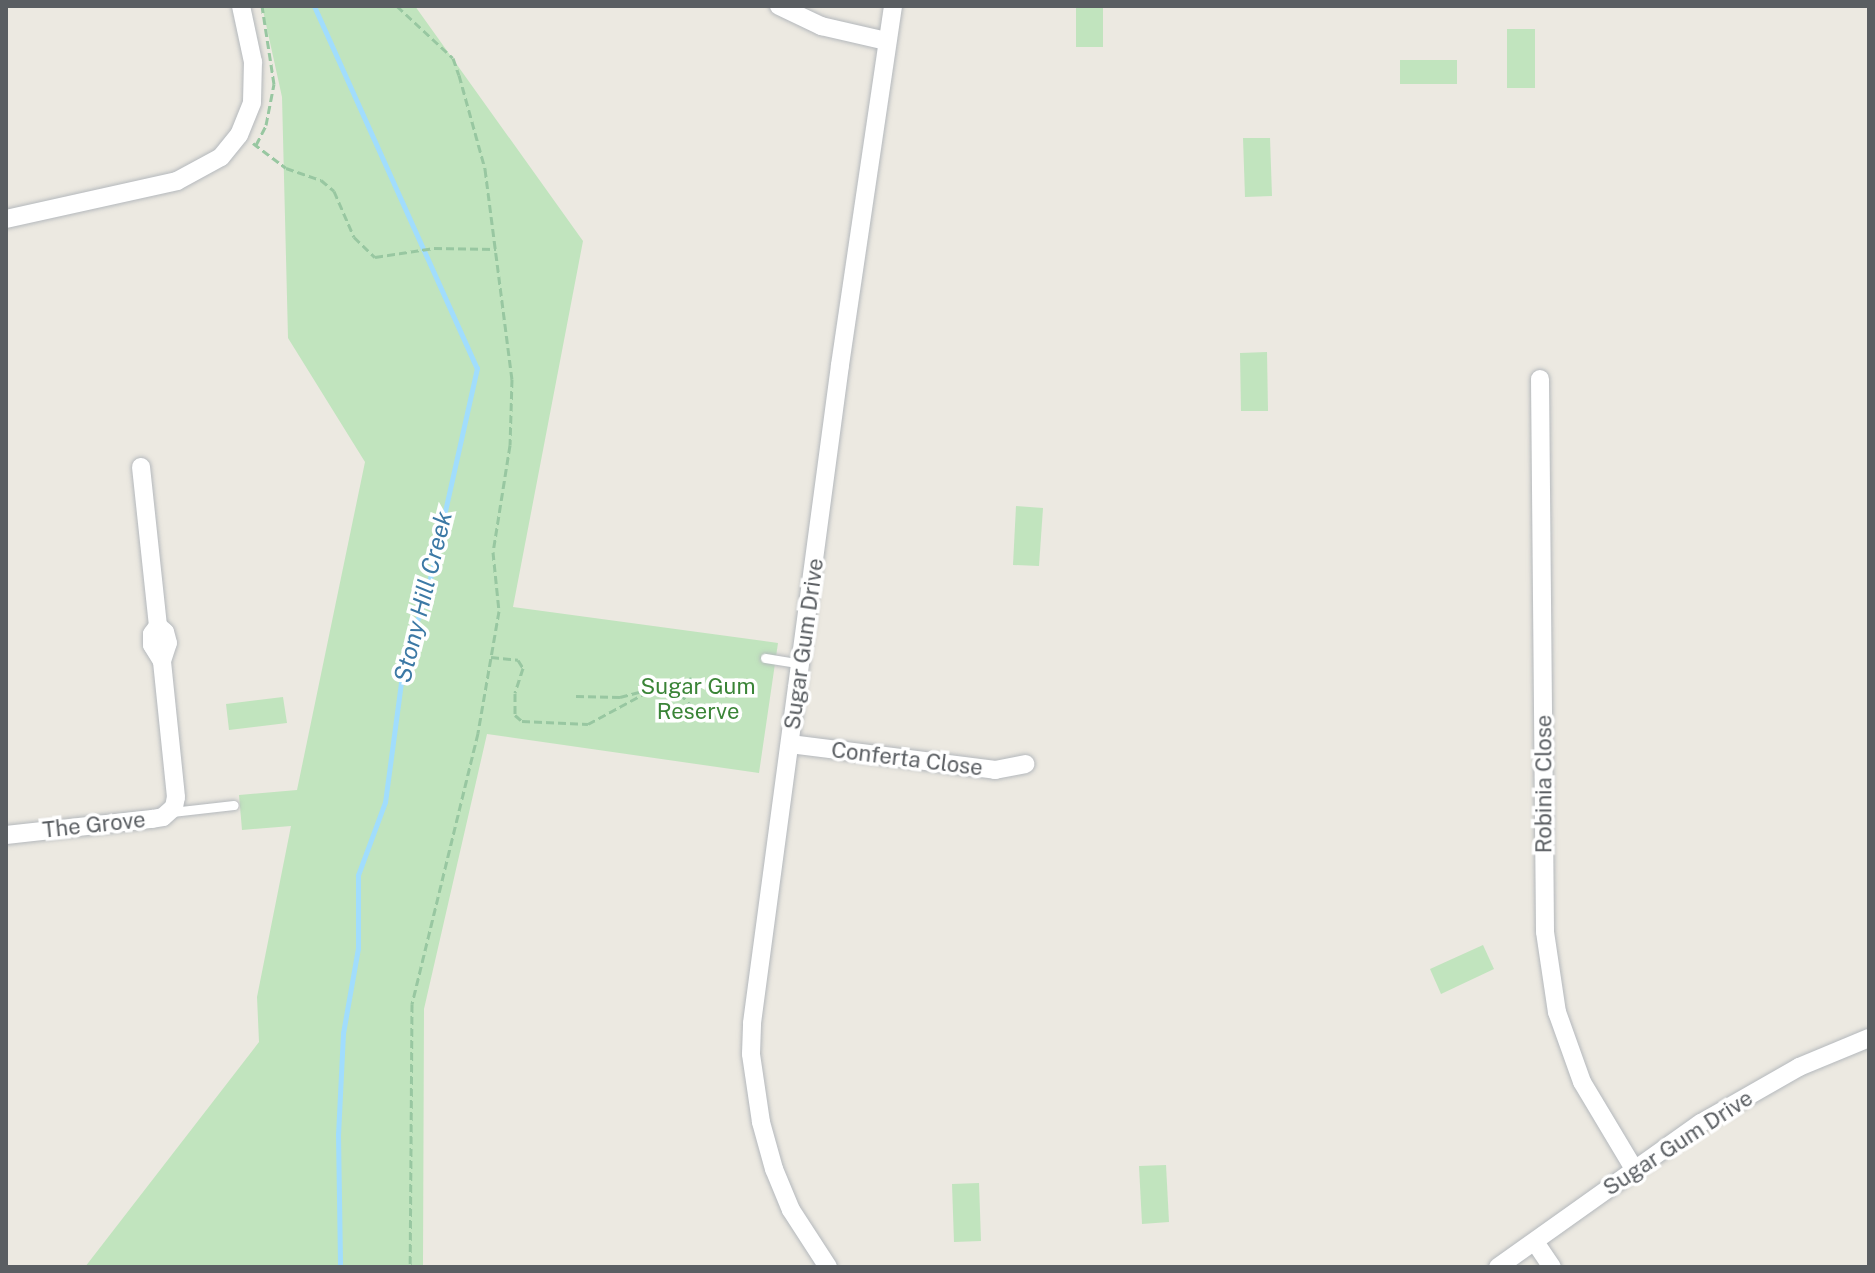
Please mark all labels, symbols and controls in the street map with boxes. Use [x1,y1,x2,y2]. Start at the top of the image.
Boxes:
water label: Stony Hill Creek [388,508,458,686]
street label: Sugar Gum Drive [779,556,829,732]
park label: Sugar Gum Reserve [640,673,756,724]
street label: Robinia Close [1531,715,1557,853]
street label: Conferta Close [830,737,984,781]
street label: The Grove [41,806,147,844]
street label: Sugar Gum Drive [1598,1085,1758,1201]

